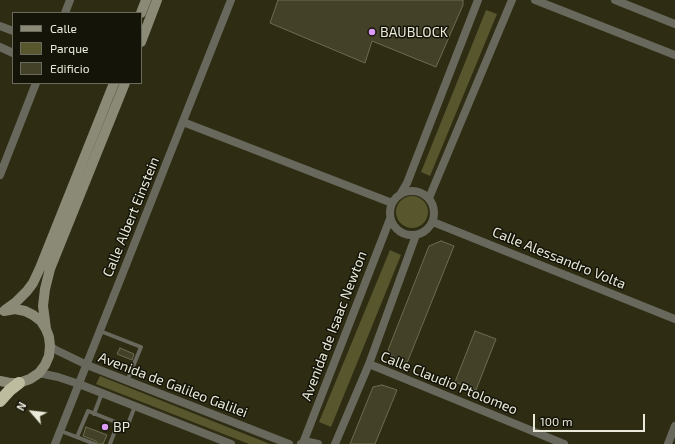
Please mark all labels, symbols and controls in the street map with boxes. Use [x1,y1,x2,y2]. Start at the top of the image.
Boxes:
legend [12,12,142,84]
text: Calle [50,21,77,35]
place label: BAUBLOCK [380,24,448,40]
marker: BAUBLOCK [367,27,377,37]
text: Parque [50,41,88,55]
text: Edificio [50,61,90,75]
street label: Calle Albert Einstein [99,154,163,280]
street label: Calle Alessandro Volta [490,224,628,292]
street label: Avenida de Isaac Newton [298,249,370,403]
street label: Calle Claudio Ptolomeo [378,348,520,418]
street label: Avenida de Galileo Galilei [96,349,250,421]
north arrow [12,392,52,432]
text: N [13,400,29,413]
scale bar [535,406,647,432]
text: 100 m [540,414,572,428]
place label: BP [113,419,130,435]
marker: BP [100,422,110,432]

